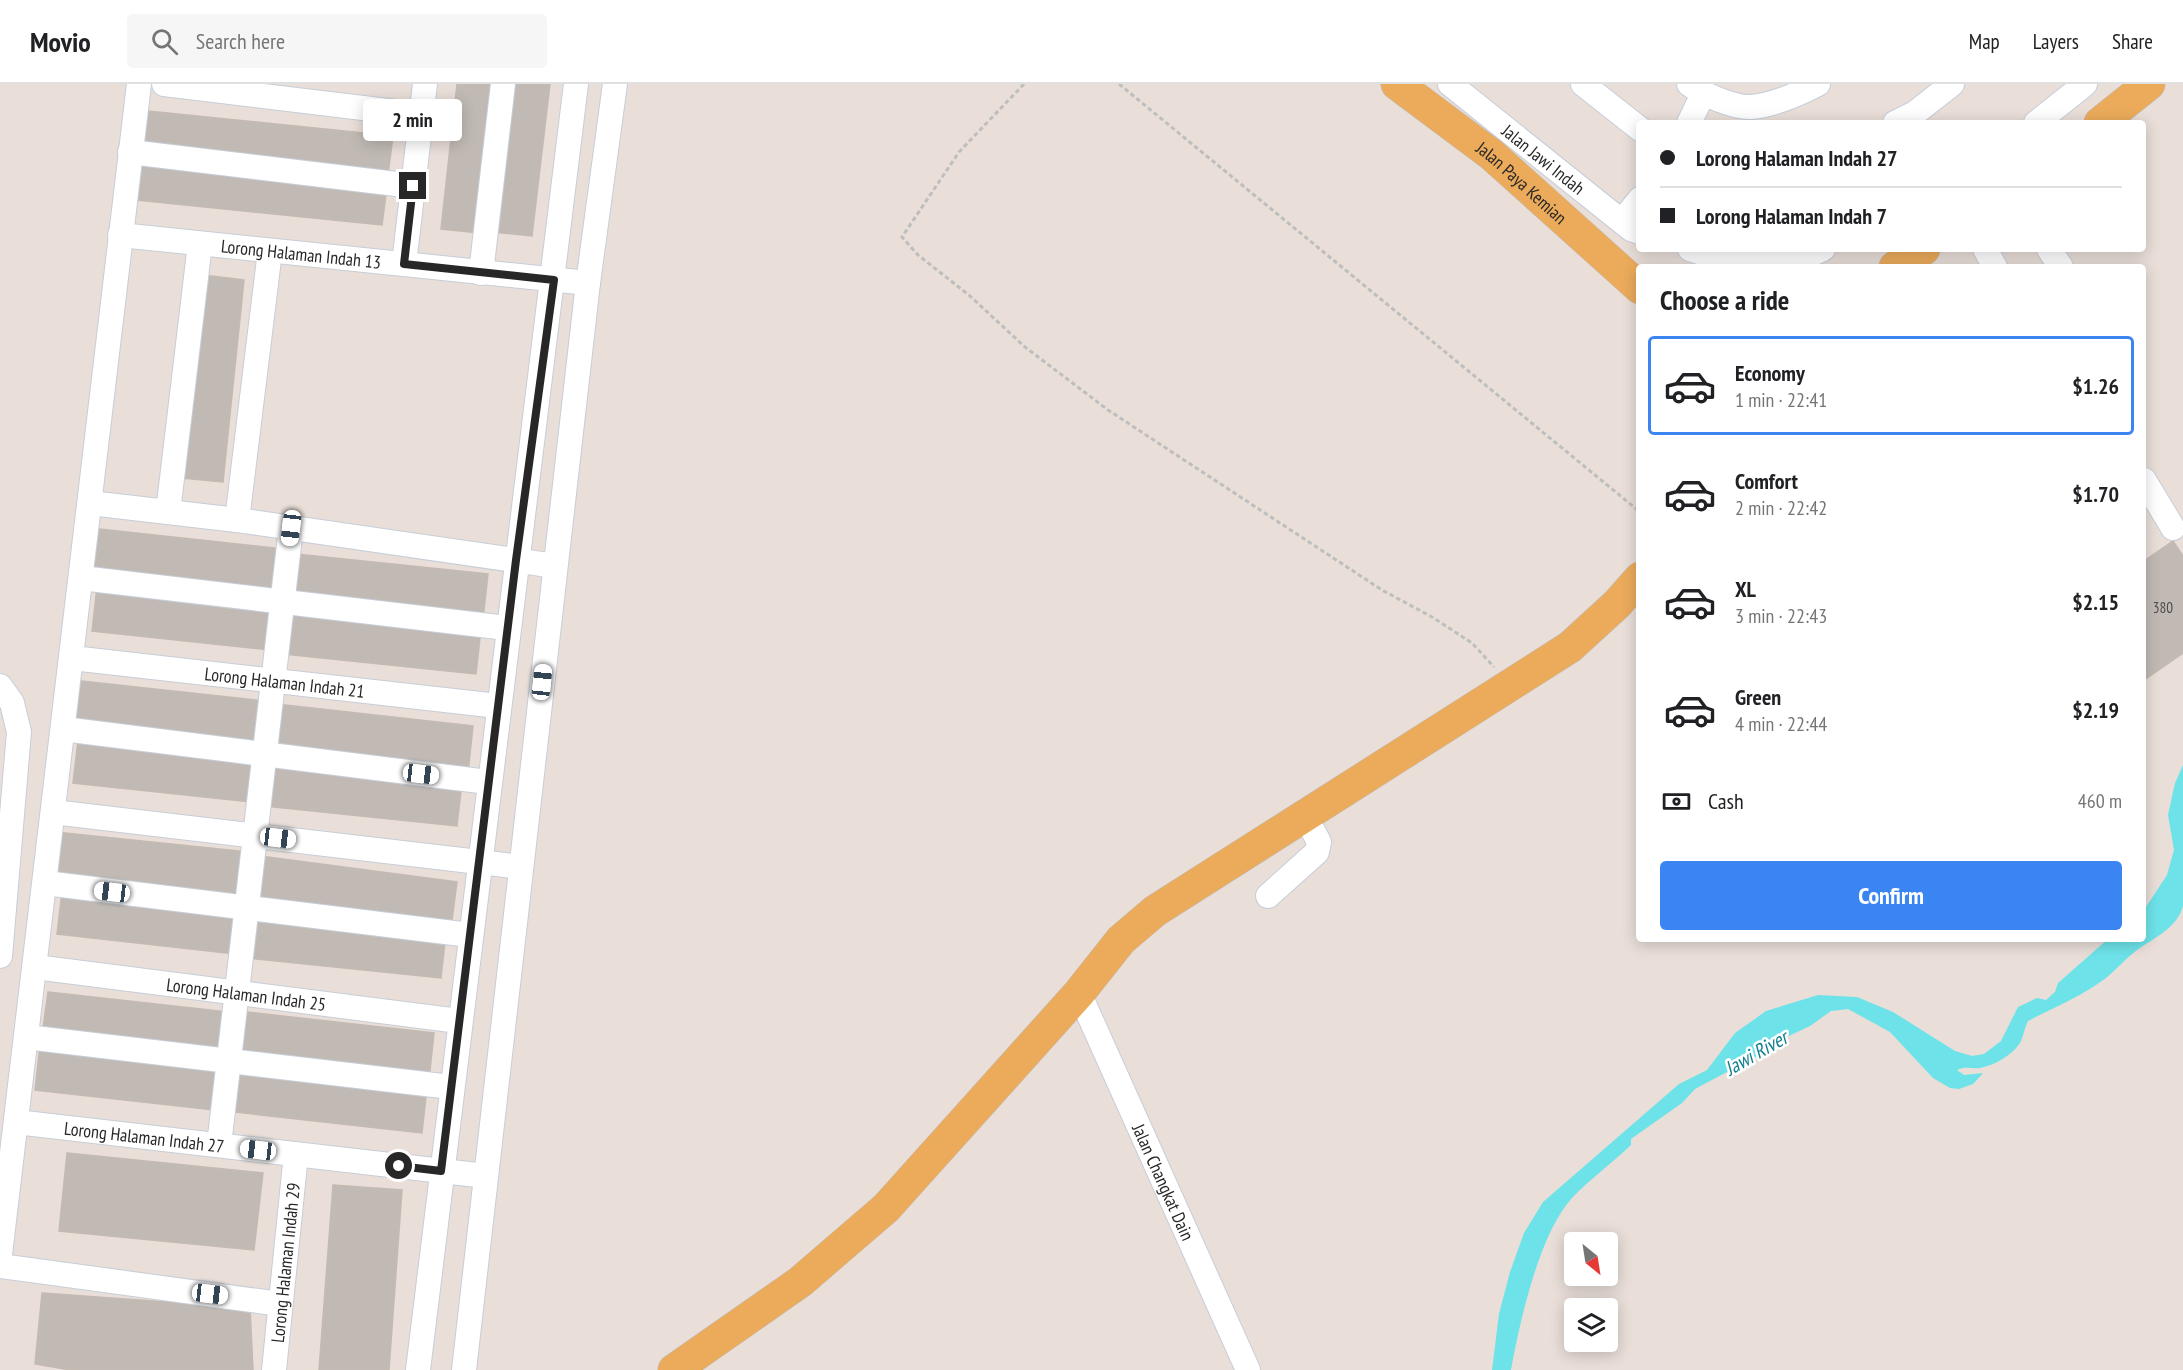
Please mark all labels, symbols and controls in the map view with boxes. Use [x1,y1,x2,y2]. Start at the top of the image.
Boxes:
search box [127,14,547,68]
text: Movio [30,23,91,60]
icon: search [148,25,181,58]
text: Search here [196,27,285,55]
text: Map [1969,28,2000,55]
text: Layers [2033,28,2079,55]
text: Share [2112,28,2153,55]
callout: 2 min [364,99,462,141]
text: 2 min [392,107,433,133]
street label: Jalan Jawi Indah [1497,118,1590,199]
street label: Jalan Paya Kemian [1471,135,1572,229]
text: Lorong Halaman Indah 27 [1696,144,1898,172]
route end [399,172,426,199]
text: Lorong Halaman Indah 7 [1696,202,1887,230]
street label: Lorong Halaman Indah 13 [220,234,382,273]
text: Choose a ride [1660,283,1789,317]
icon: car [1663,359,1717,413]
text: Economy [1735,359,1805,387]
text: $1.26 [2072,372,2119,400]
text: 1 min · 22:41 [1735,387,1827,413]
icon: car [1663,467,1717,521]
text: Comfort [1735,467,1798,495]
text: $1.70 [2072,480,2119,508]
text: 2 min · 22:42 [1735,495,1827,521]
car [280,509,302,547]
icon: car [1663,575,1717,629]
text: XL [1735,575,1756,603]
text: $2.15 [2072,588,2119,616]
house number: 380 [2153,598,2173,617]
text: 3 min · 22:43 [1735,603,1827,629]
street label: Lorong Halaman Indah 21 [204,662,366,702]
car [531,663,553,701]
icon: car [1663,683,1717,737]
text: Green [1735,683,1781,711]
text: $2.19 [2072,696,2119,724]
text: 4 min · 22:44 [1735,711,1827,737]
car [402,763,440,785]
icon: cash [1660,785,1693,818]
text: Cash [1708,787,1744,815]
text: 460 m [2078,788,2122,814]
car [259,827,297,849]
button: Confirm [1660,861,2122,930]
car [93,881,131,903]
street label: Lorong Halaman Indah 25 [165,972,327,1015]
water label: Jawi River [1719,1023,1794,1082]
street label: Lorong Halaman Indah 27 [63,1116,225,1157]
street label: Jalan Changkat Dain [1127,1119,1200,1244]
car [239,1139,277,1161]
route start [385,1152,412,1179]
street label: Lorong Halaman Indah 29 [265,1181,305,1344]
north arrow [1564,1232,1618,1286]
map controls [1564,1232,1618,1352]
car [191,1283,229,1305]
button: layers [1564,1298,1618,1352]

